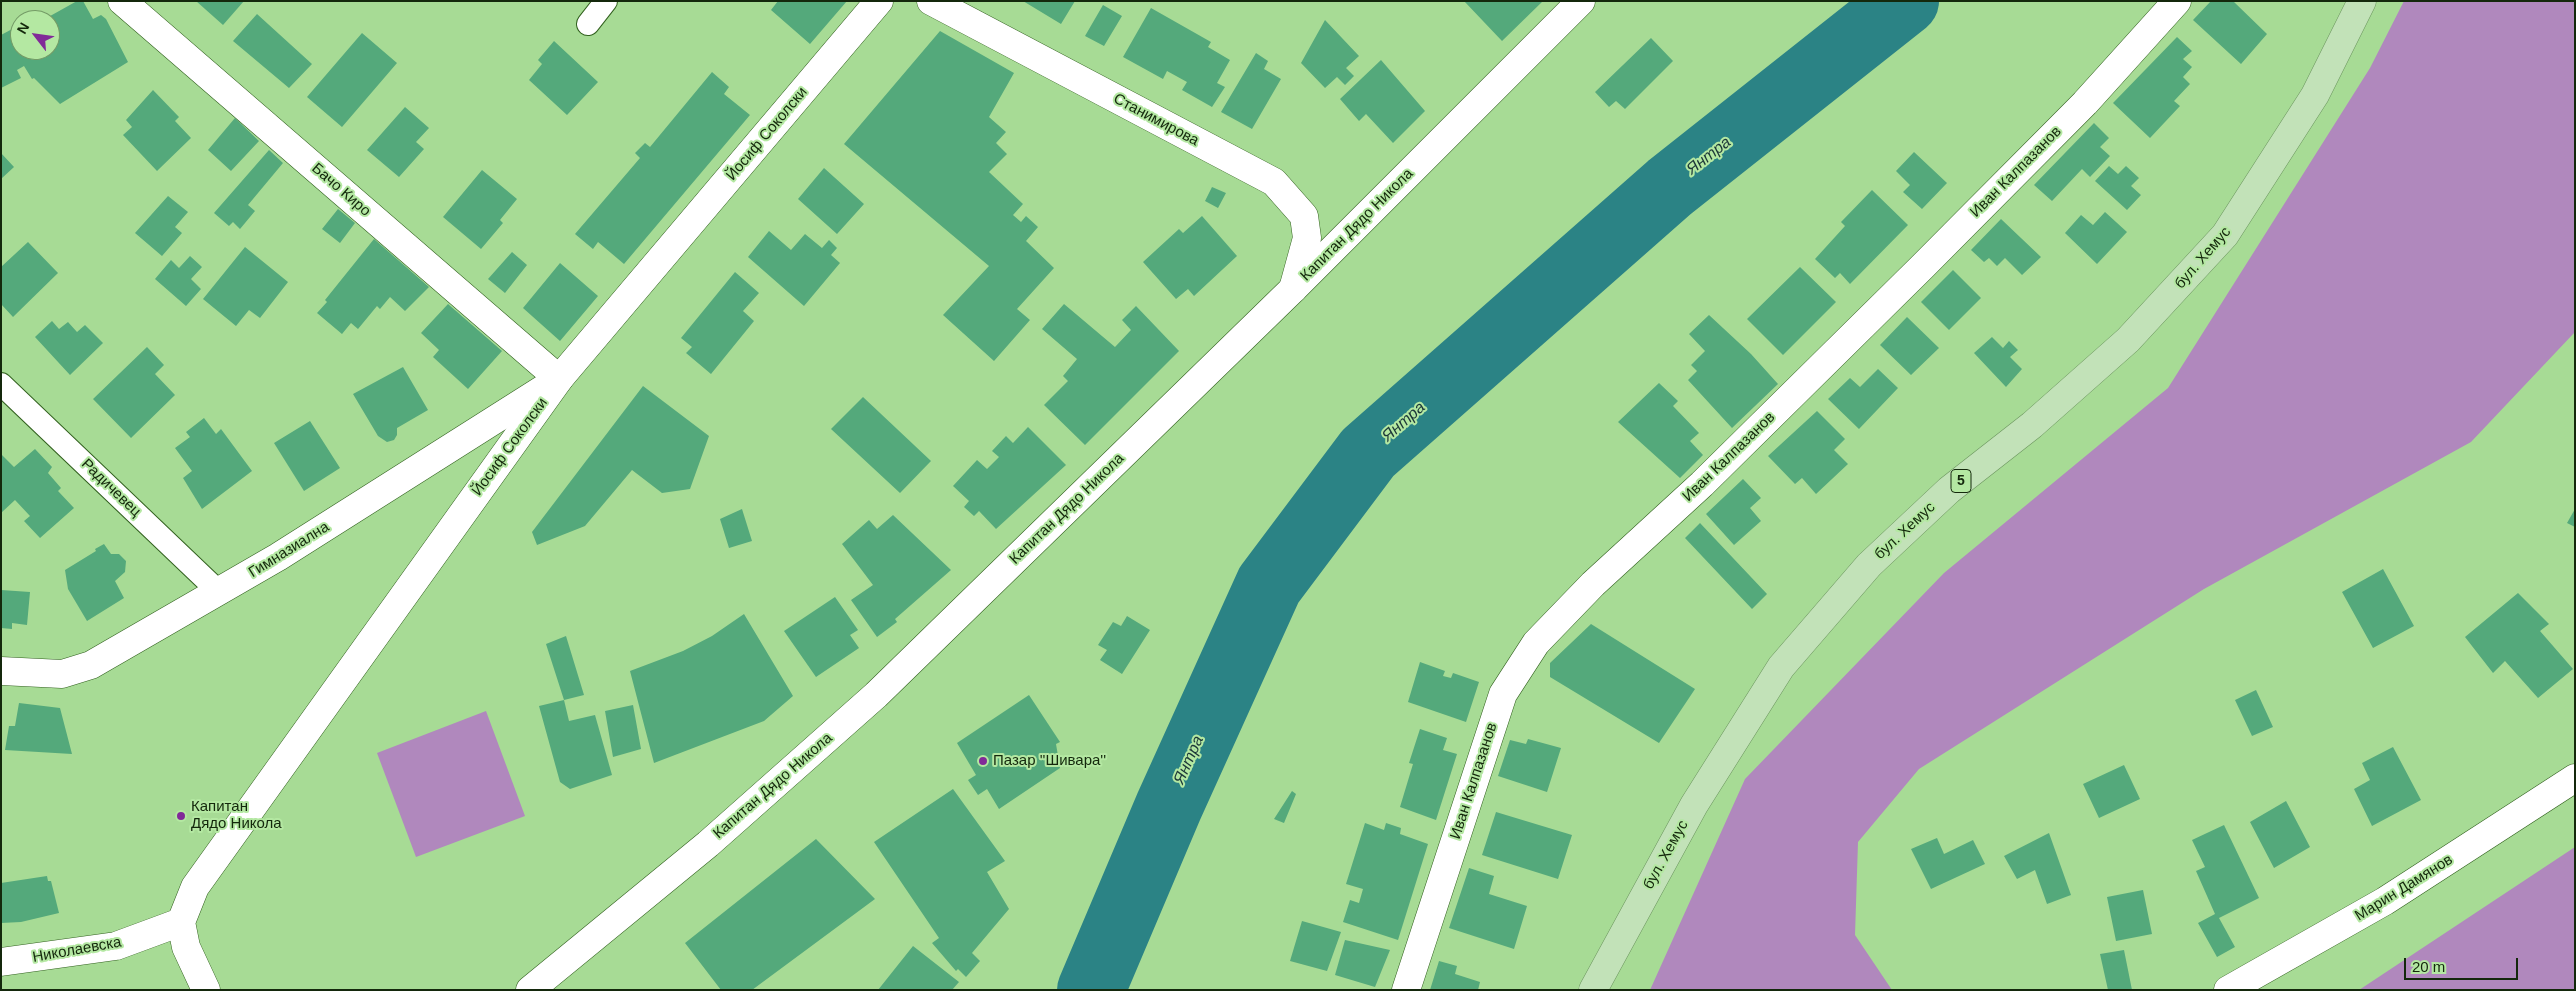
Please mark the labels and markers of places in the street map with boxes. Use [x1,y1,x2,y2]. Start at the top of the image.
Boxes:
place label: Пазар ''Шивара'' [993,752,1106,770]
marker: Пазар ''Шивара'' [977,755,989,767]
place label: Капитан Дядо Никола [191,798,282,833]
marker: Капитан Дядо Никола [175,810,187,822]

